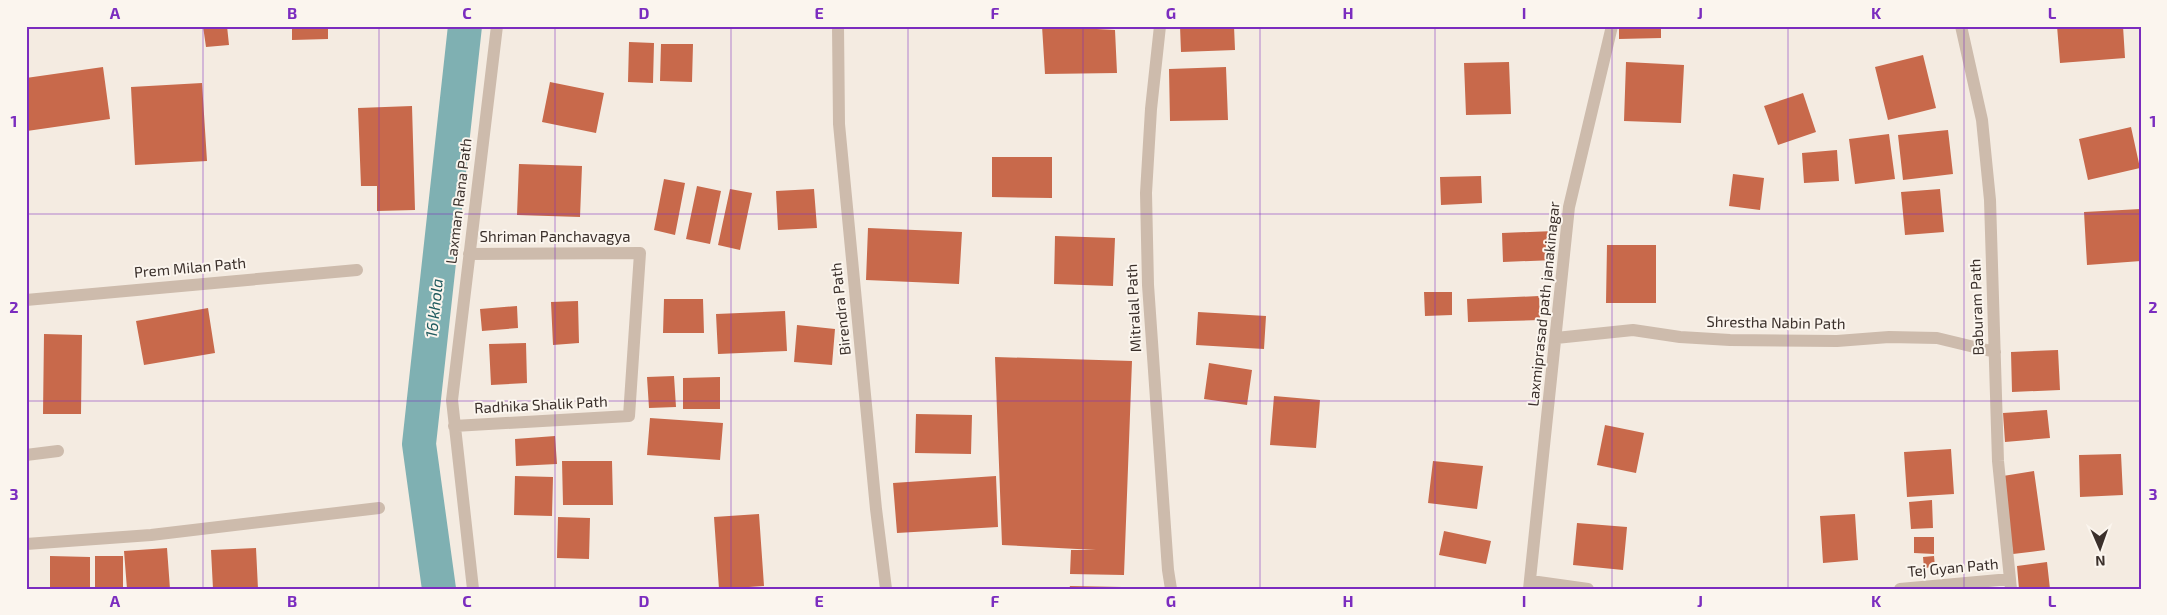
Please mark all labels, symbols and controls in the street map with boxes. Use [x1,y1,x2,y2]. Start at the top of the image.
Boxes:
text: A [110,3,121,22]
text: B [287,3,297,22]
text: C [462,3,472,22]
text: D [639,3,650,22]
text: E [814,3,824,22]
text: F [991,3,1000,22]
text: G [1166,3,1176,22]
text: H [1342,3,1354,22]
text: I [1522,3,1526,22]
text: J [1697,3,1703,22]
text: K [1871,3,1882,22]
text: L [2048,3,2057,22]
text: 1 [11,111,17,130]
text: 1 [2150,111,2156,130]
street label: Laxman Rana Path [441,137,475,265]
street label: Laxmiprasad path janakinagar [1523,201,1564,407]
street label: Shriman Panchavagya [480,227,630,245]
street label: Prem Milan Path [133,253,247,281]
street label: Baburam Path [1965,258,1987,356]
street label: Birendra Path [826,262,854,356]
street label: Mitralal Path [1122,263,1144,353]
water label: 16 khola [421,277,446,339]
text: 2 [9,297,19,316]
text: 2 [2148,297,2158,316]
street label: Shrestha Nabin Path [1706,312,1846,332]
street label: Radhika Shalik Path [474,392,608,416]
text: 3 [9,484,19,503]
text: 3 [2148,484,2158,503]
north arrow [2074,522,2124,572]
text: N [2095,553,2106,570]
street label: Tej Gyan Path [1907,554,1999,581]
text: A [110,591,121,610]
text: B [287,591,297,610]
text: C [462,591,472,610]
text: D [639,591,650,610]
text: E [814,591,824,610]
text: F [991,591,1000,610]
text: G [1166,591,1176,610]
text: H [1342,591,1354,610]
text: I [1522,591,1526,610]
text: J [1697,591,1703,610]
text: K [1871,591,1882,610]
text: L [2048,591,2057,610]

